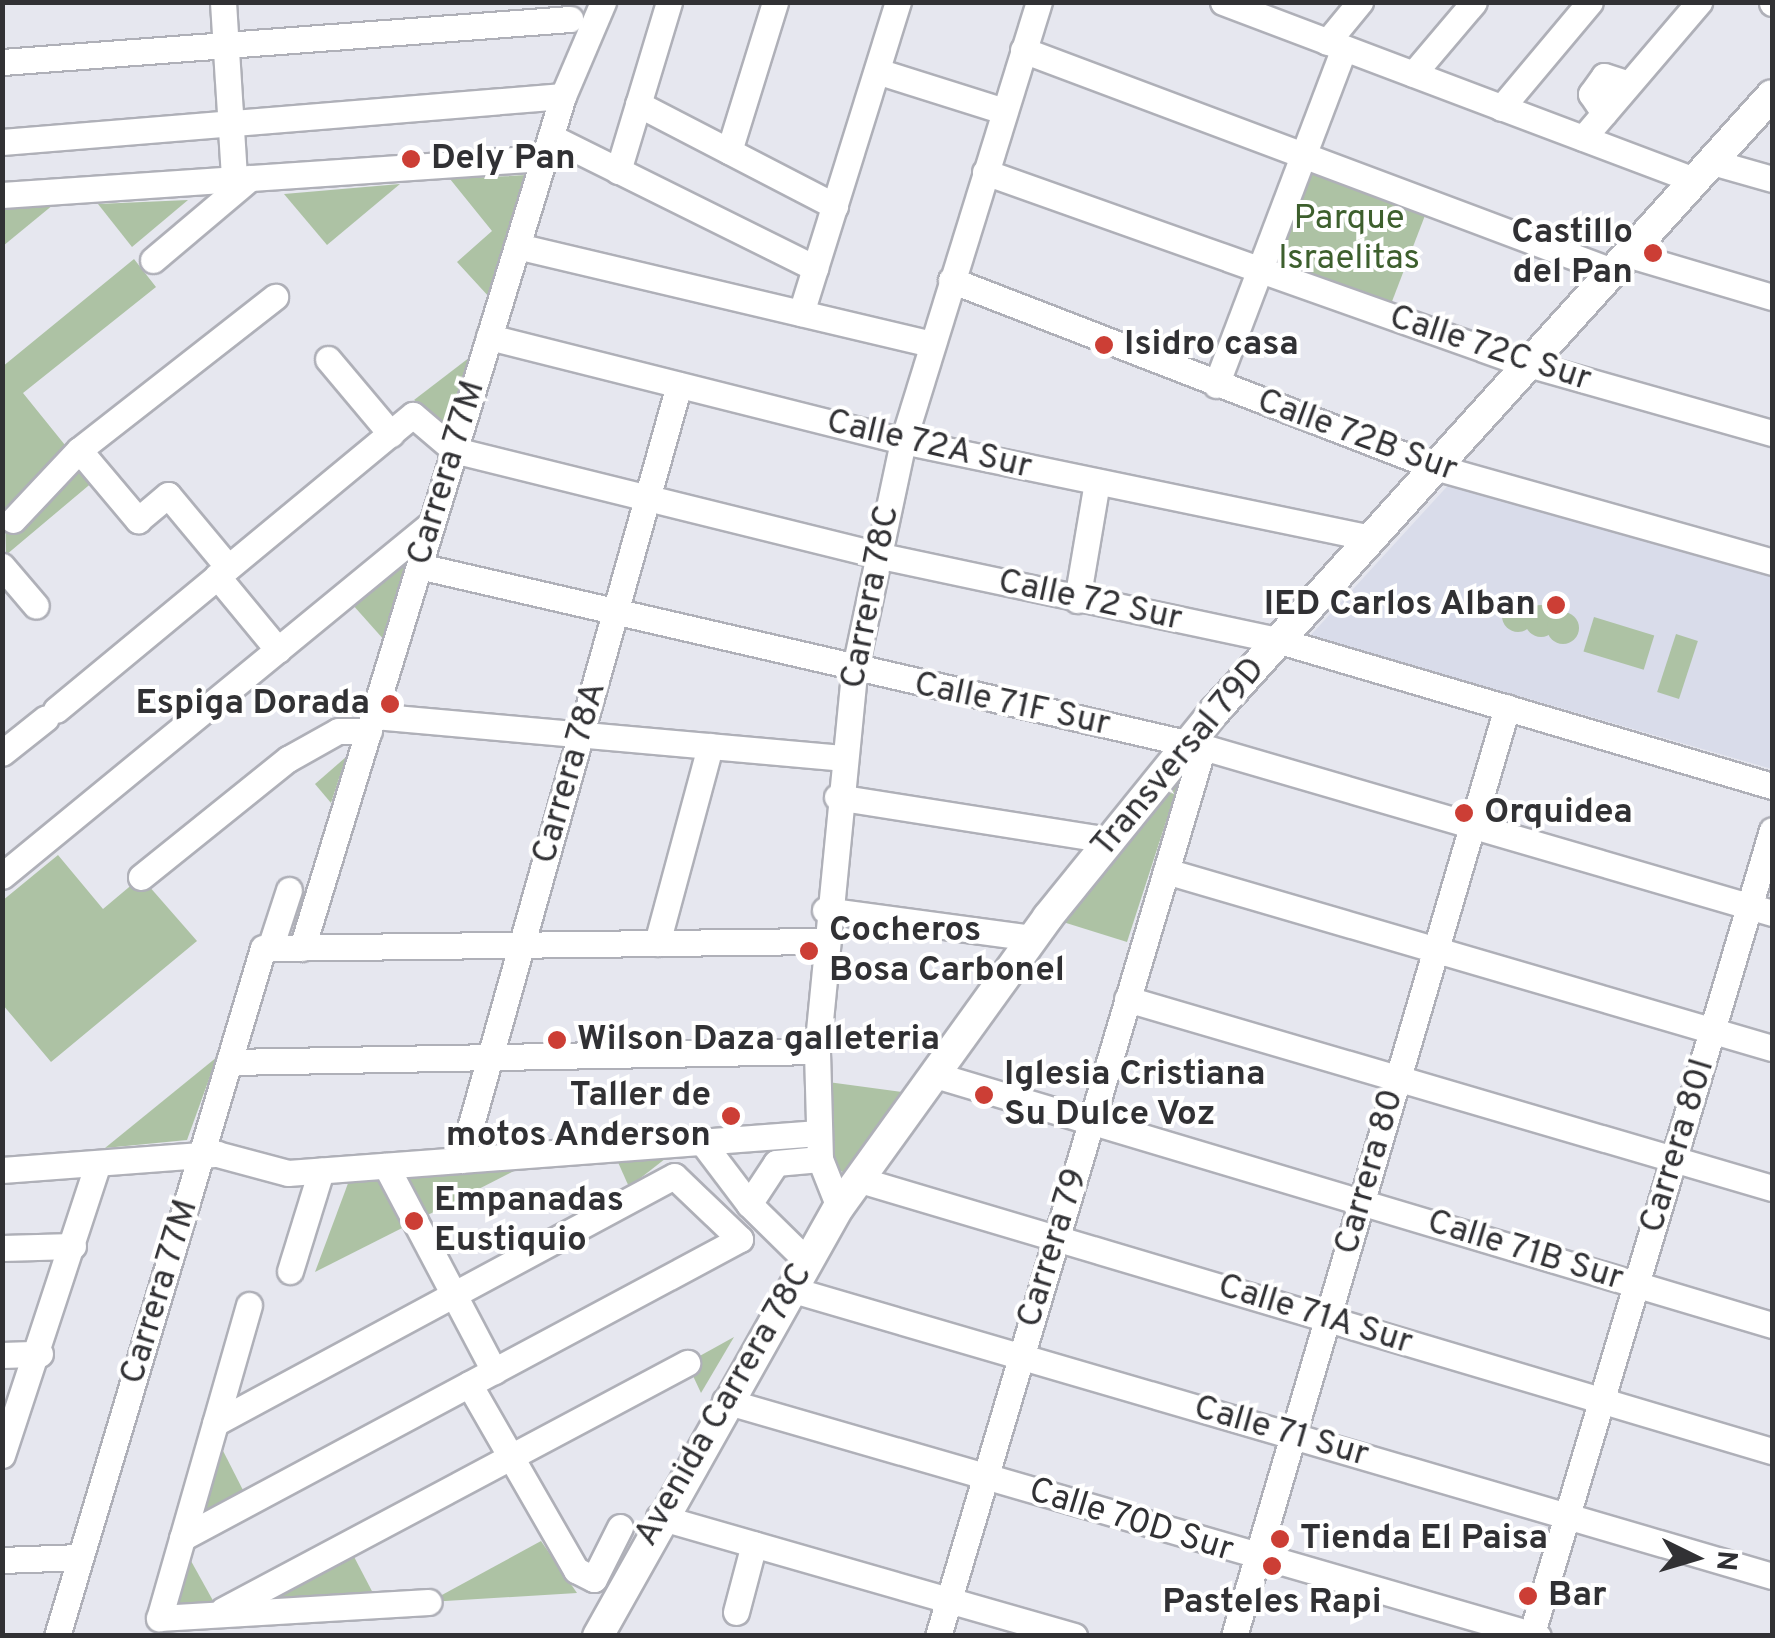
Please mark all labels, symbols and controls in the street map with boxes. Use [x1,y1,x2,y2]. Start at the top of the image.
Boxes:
place label: Dely Pan [431,138,576,180]
marker: Dely Pan [400,148,422,170]
park label: Parque Israelitas [1278,198,1420,280]
place label: Castillo del Pan [1511,212,1633,294]
marker: Castillo del Pan [1642,242,1664,264]
street label: Calle 72C Sur [1383,296,1597,402]
place label: Isidro casa [1124,324,1299,366]
marker: Isidro casa [1093,334,1115,356]
street label: Carrera 77M [399,375,495,571]
street label: Calle 72B Sur [1251,380,1463,492]
street label: Calle 72A Sur [821,401,1037,489]
street label: Carrera 78C [833,501,909,693]
street label: Calle 72 Sur [994,561,1186,641]
place label: IED Carlos Alban [1262,584,1536,626]
marker: IED Carlos Alban [1545,594,1567,616]
street label: Transversal 79D [1083,649,1275,867]
street label: Calle 71F Sur [909,664,1115,746]
street label: Carrera 78A [524,677,616,869]
place label: Espiga Dorada [136,683,370,725]
marker: Espiga Dorada [379,693,401,715]
place label: Orquidea [1484,792,1633,834]
marker: Orquidea [1453,802,1475,824]
place label: Cocheros Bosa Carbonel [829,910,1065,992]
marker: Cocheros Bosa Carbonel [798,940,820,962]
place label: Wilson Daza galleteria [577,1019,940,1061]
marker: Wilson Daza galleteria [546,1029,568,1051]
place label: Iglesia Cristiana Su Dulce Voz [1004,1054,1266,1136]
street label: Carrera 80I [1632,1054,1724,1238]
place label: Taller de motos Anderson [444,1075,711,1157]
marker: Iglesia Cristiana Su Dulce Voz [973,1084,995,1106]
street label: Carrera 80 [1326,1085,1414,1259]
marker: Taller de motos Anderson [720,1105,742,1127]
street label: Carrera 79 [1009,1163,1097,1333]
place label: Empanadas Eustiquio [434,1180,624,1262]
street label: Carrera 77M [112,1194,208,1390]
street label: Calle 71B Sur [1421,1201,1629,1301]
marker: Empanadas Eustiquio [403,1210,425,1232]
street label: Avenida Carrera 78C [626,1255,822,1555]
street label: Calle 71A Sur [1211,1265,1419,1365]
street label: Calle 71 Sur [1188,1387,1374,1477]
street label: Calle 70D Sur [1023,1470,1239,1572]
north arrow [1645,1508,1745,1608]
place label: Tienda El Paisa [1300,1518,1548,1560]
marker: Tienda El Paisa [1269,1528,1291,1550]
text: N [1706,1549,1744,1572]
marker: Pasteles Rapi [1261,1555,1283,1577]
place label: Bar [1548,1575,1607,1617]
place label: Pasteles Rapi [1162,1582,1382,1624]
marker: Bar [1517,1585,1539,1607]

